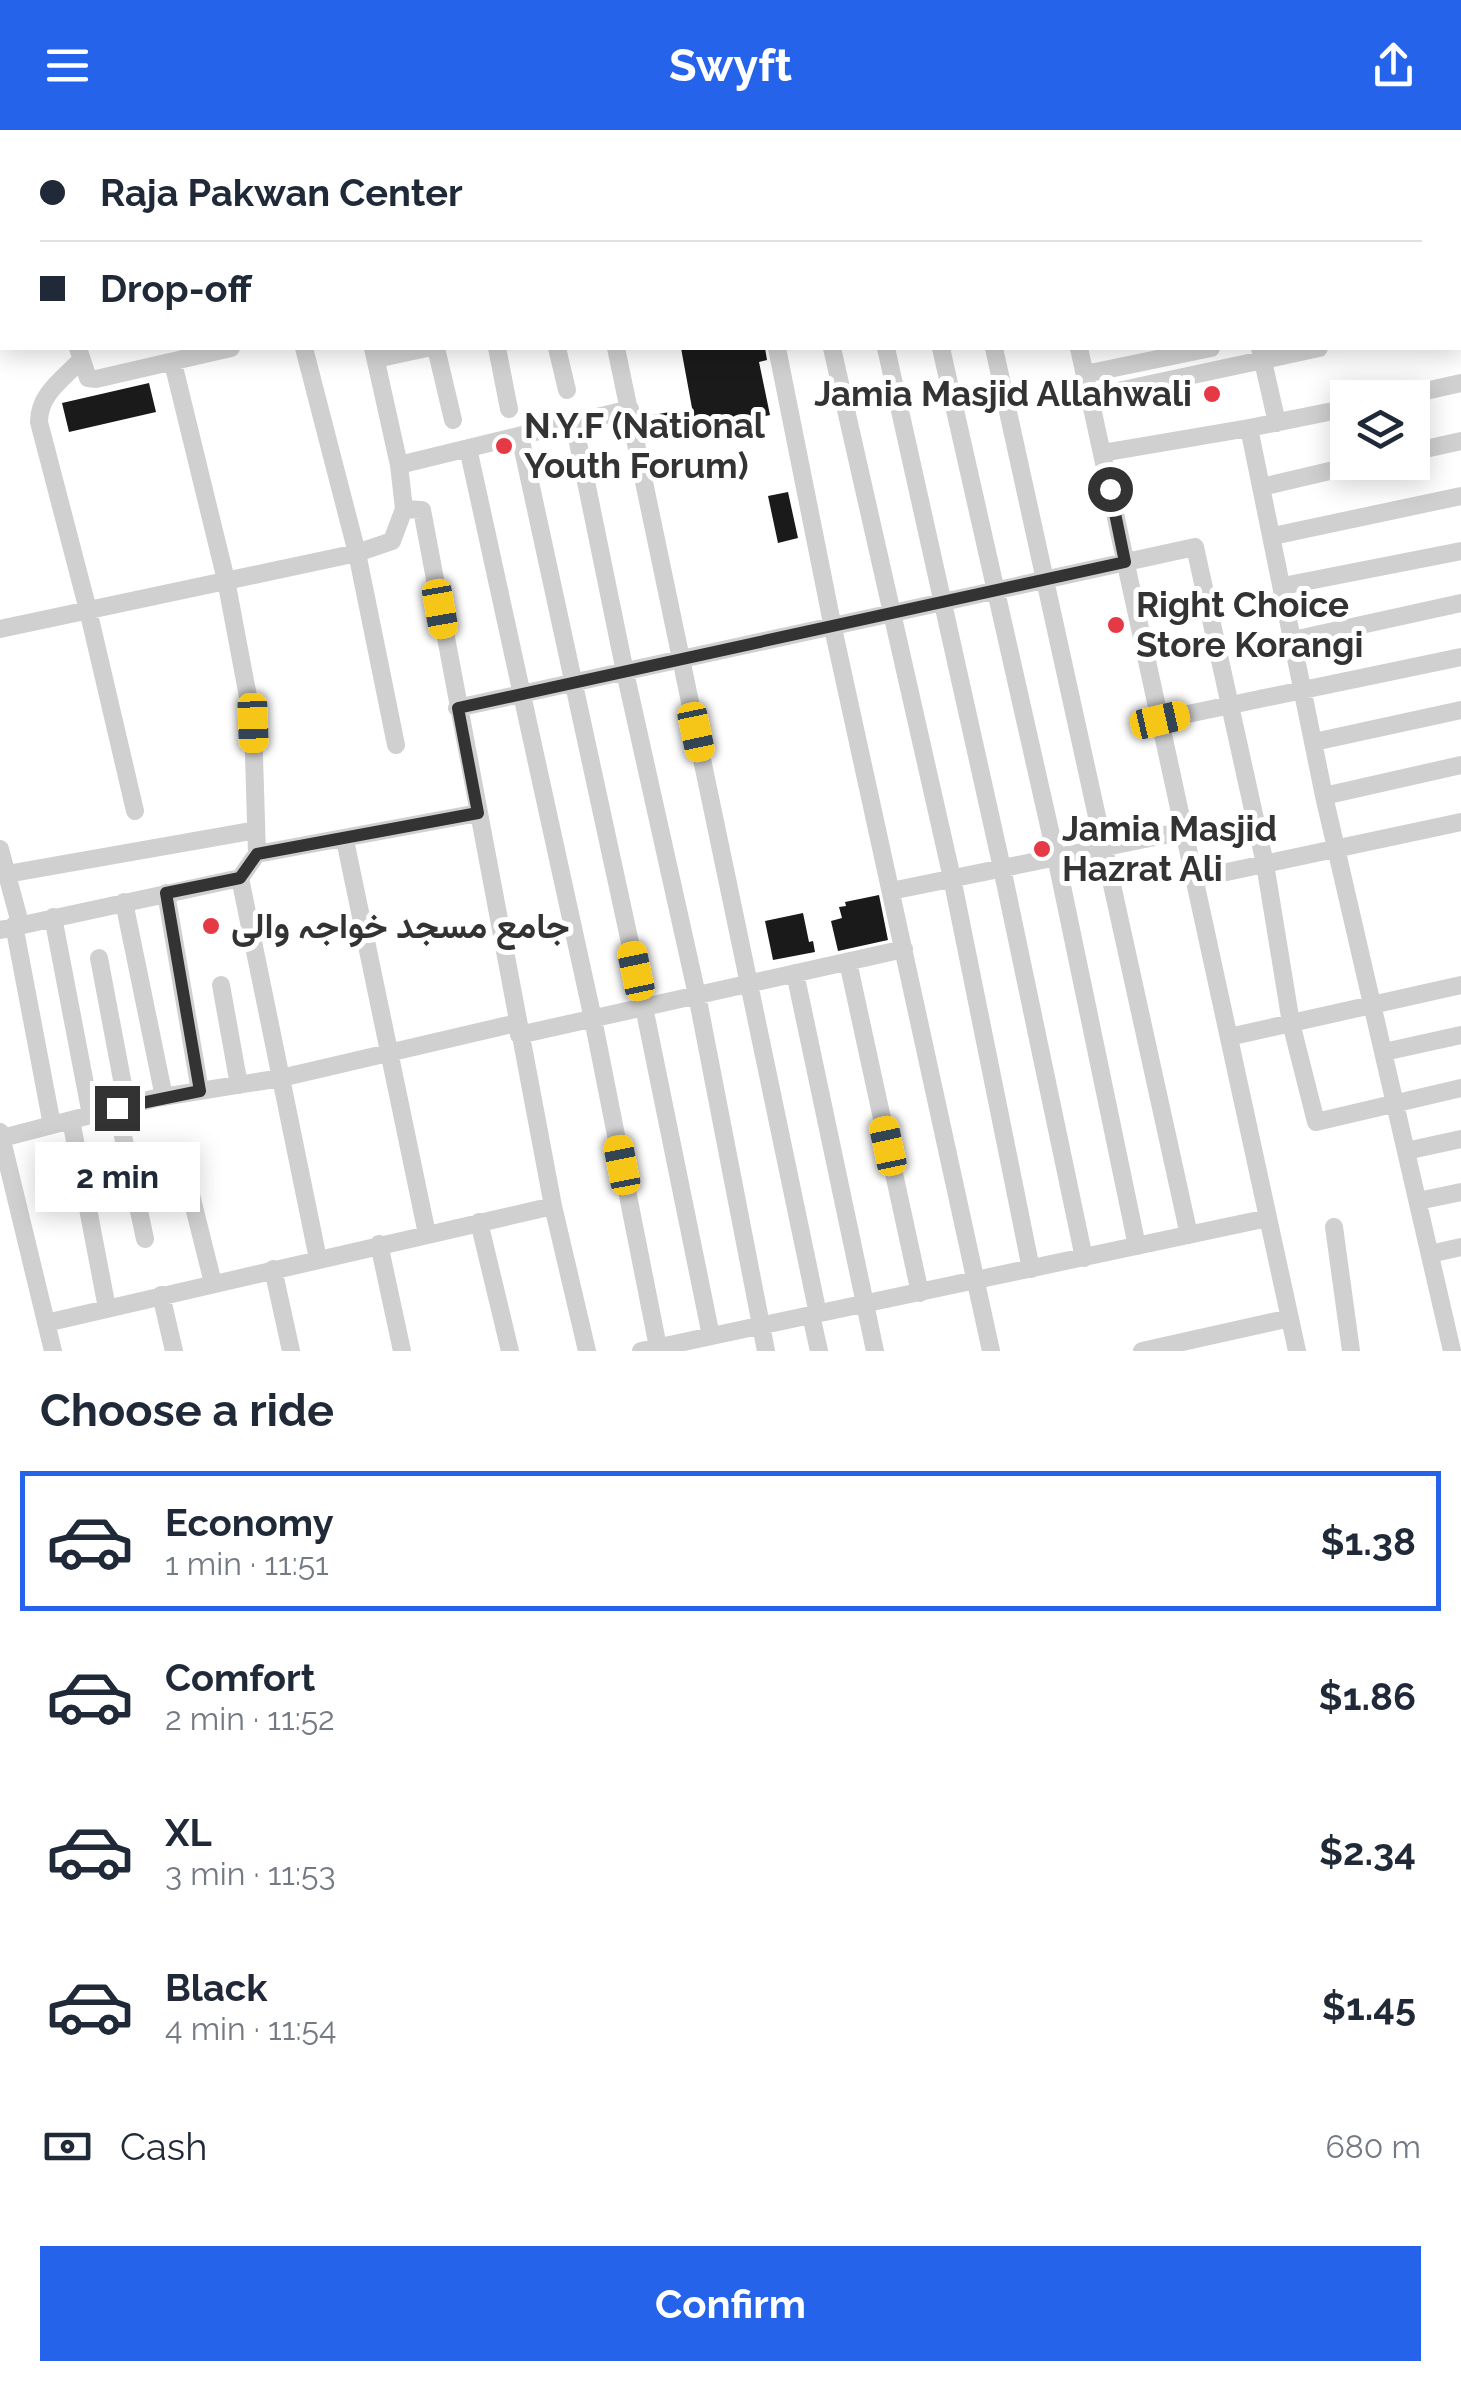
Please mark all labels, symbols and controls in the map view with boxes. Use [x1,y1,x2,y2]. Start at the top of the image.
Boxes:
icon: menu [40,38,95,93]
icon: share [1366,38,1421,93]
text: Swyft [669,39,792,92]
text: Raja Pakwan Center [100,170,463,215]
text: Drop-off [100,266,252,311]
place label: Jamia Masjid Allahwali [814,373,1192,414]
map controls [1330,380,1430,480]
button: layers [1330,380,1430,480]
marker: Jamia Masjid Allahwali [1201,383,1223,405]
place label: N.Y.F (National Youth Forum) [524,405,766,486]
marker: N.Y.F (National Youth Forum) [493,435,515,457]
route start [1088,467,1133,512]
car [420,577,460,641]
place label: Right Choice Store Korangi [1136,584,1363,665]
marker: Right Choice Store Korangi [1105,614,1127,636]
car [237,692,269,754]
car [1127,699,1193,741]
car [675,700,717,764]
place label: Jamia Masjid Hazrat Ali [1062,808,1277,889]
marker: Jamia Masjid Hazrat Ali [1031,838,1053,860]
place label: جامع مسجد خواجہ والی [231,905,570,950]
marker: جامع مسجد خواجہ والی [200,915,222,937]
car [615,939,657,1003]
route end [95,1086,140,1131]
car [867,1114,909,1178]
car [602,1133,642,1197]
callout: 2 min [34,1143,200,1213]
text: 2 min [76,1158,159,1195]
text: Choose a ride [40,1384,334,1437]
icon: car [45,1496,135,1586]
text: Economy [165,1500,334,1545]
text: $1.38 [1320,1519,1416,1564]
text: 1 min · 11:51 [165,1545,329,1582]
icon: car [45,1651,135,1741]
text: Comfort [165,1655,315,1700]
text: $1.86 [1319,1674,1416,1719]
text: 2 min · 11:52 [165,1700,335,1737]
icon: car [45,1806,135,1896]
text: XL [165,1810,212,1855]
text: $2.34 [1319,1829,1416,1874]
text: 3 min · 11:53 [165,1855,336,1892]
icon: car [45,1961,135,2051]
text: Black [165,1965,267,2010]
text: $1.45 [1322,1984,1416,2029]
text: 4 min · 11:54 [165,2010,336,2047]
icon: cash [40,2119,95,2174]
text: Cash [120,2124,207,2169]
text: 680 m [1326,2128,1421,2165]
button: Confirm [40,2246,1421,2361]

